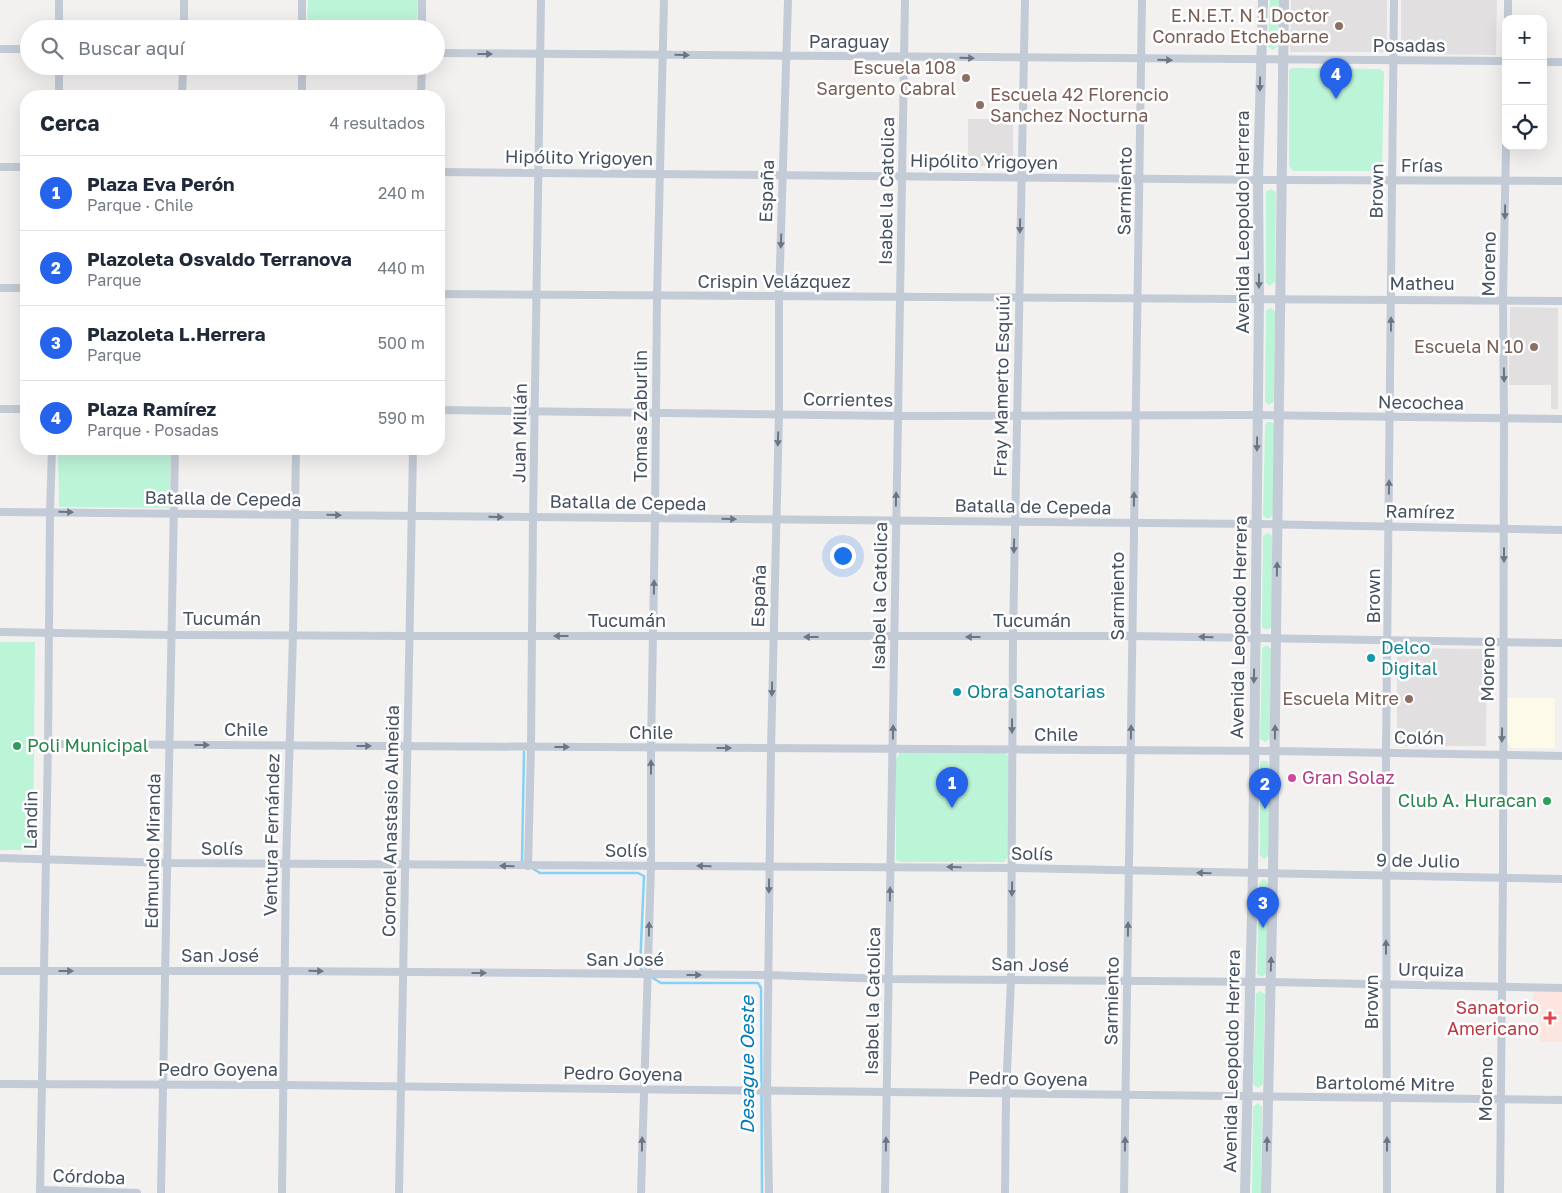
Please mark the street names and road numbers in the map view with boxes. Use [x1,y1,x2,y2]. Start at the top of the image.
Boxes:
street label: Paraguay [809,30,889,52]
street label: Posadas [1373,34,1445,56]
street label: Avenida Leopoldo Herrera [1231,110,1253,334]
street label: Isabel la Catolica [874,117,898,265]
street label: Hipólito Yrigoyen [505,145,653,169]
street label: Sarmiento [1112,146,1136,236]
street label: Hipólito Yrigoyen [910,149,1058,173]
street label: Frías [1401,154,1443,176]
street label: España [754,159,778,223]
street label: Brown [1365,163,1387,219]
street label: Moreno [1476,231,1500,297]
street label: Crispin Velázquez [697,270,851,292]
street label: Matheu [1389,272,1455,294]
street label: Fray Mamerto Esquiú [988,295,1014,477]
street label: Tomas Zaburlin [629,350,651,482]
street label: Juan Millán [507,383,531,483]
street label: Corrientes [803,387,893,411]
street label: Necochea [1378,390,1464,414]
street label: Batalla de Cepeda [144,486,302,510]
street label: Batalla de Cepeda [549,490,707,514]
street label: Batalla de Cepeda [954,494,1112,518]
street label: Ramírez [1385,499,1455,523]
street label: Avenida Leopoldo Herrera [1225,515,1251,739]
street label: Isabel la Catolica [867,522,891,670]
street label: Sarmiento [1106,552,1128,640]
street label: España [746,564,770,628]
street label: Brown [1362,568,1384,624]
street label: Tucumán [183,607,261,629]
street label: Tucumán [588,609,666,631]
street label: Tucumán [993,609,1071,631]
street label: Moreno [1475,636,1499,702]
street label: Coronel Anastasio Almeida [377,705,403,937]
street label: Chile [224,718,268,740]
street label: Chile [629,721,673,743]
street label: Chile [1034,723,1078,745]
street label: Colón [1394,726,1444,748]
street label: Ventura Fernández [259,753,283,917]
street label: Edmundo Miranda [140,773,164,929]
street label: Landin [18,790,42,849]
street label: Solís [201,837,243,859]
street label: Solís [605,839,647,861]
street label: Solís [1011,842,1053,864]
street label: 9 de Julio [1376,848,1460,872]
street label: Isabel la Catolica [860,927,884,1075]
street label: San José [181,944,259,966]
street label: San José [586,948,664,970]
street label: Avenida Leopoldo Herrera [1218,949,1244,1173]
street label: San José [991,952,1069,976]
street label: Sarmiento [1099,956,1123,1046]
street label: Urquiza [1398,957,1464,981]
street label: Brown [1360,974,1382,1030]
street label: Moreno [1473,1056,1497,1122]
street label: Pedro Goyena [158,1058,278,1080]
street label: Pedro Goyena [563,1061,683,1085]
street label: Pedro Goyena [968,1066,1088,1090]
street label: Bartolomé Mitre [1315,1071,1455,1095]
street label: Córdoba [52,1164,126,1188]

